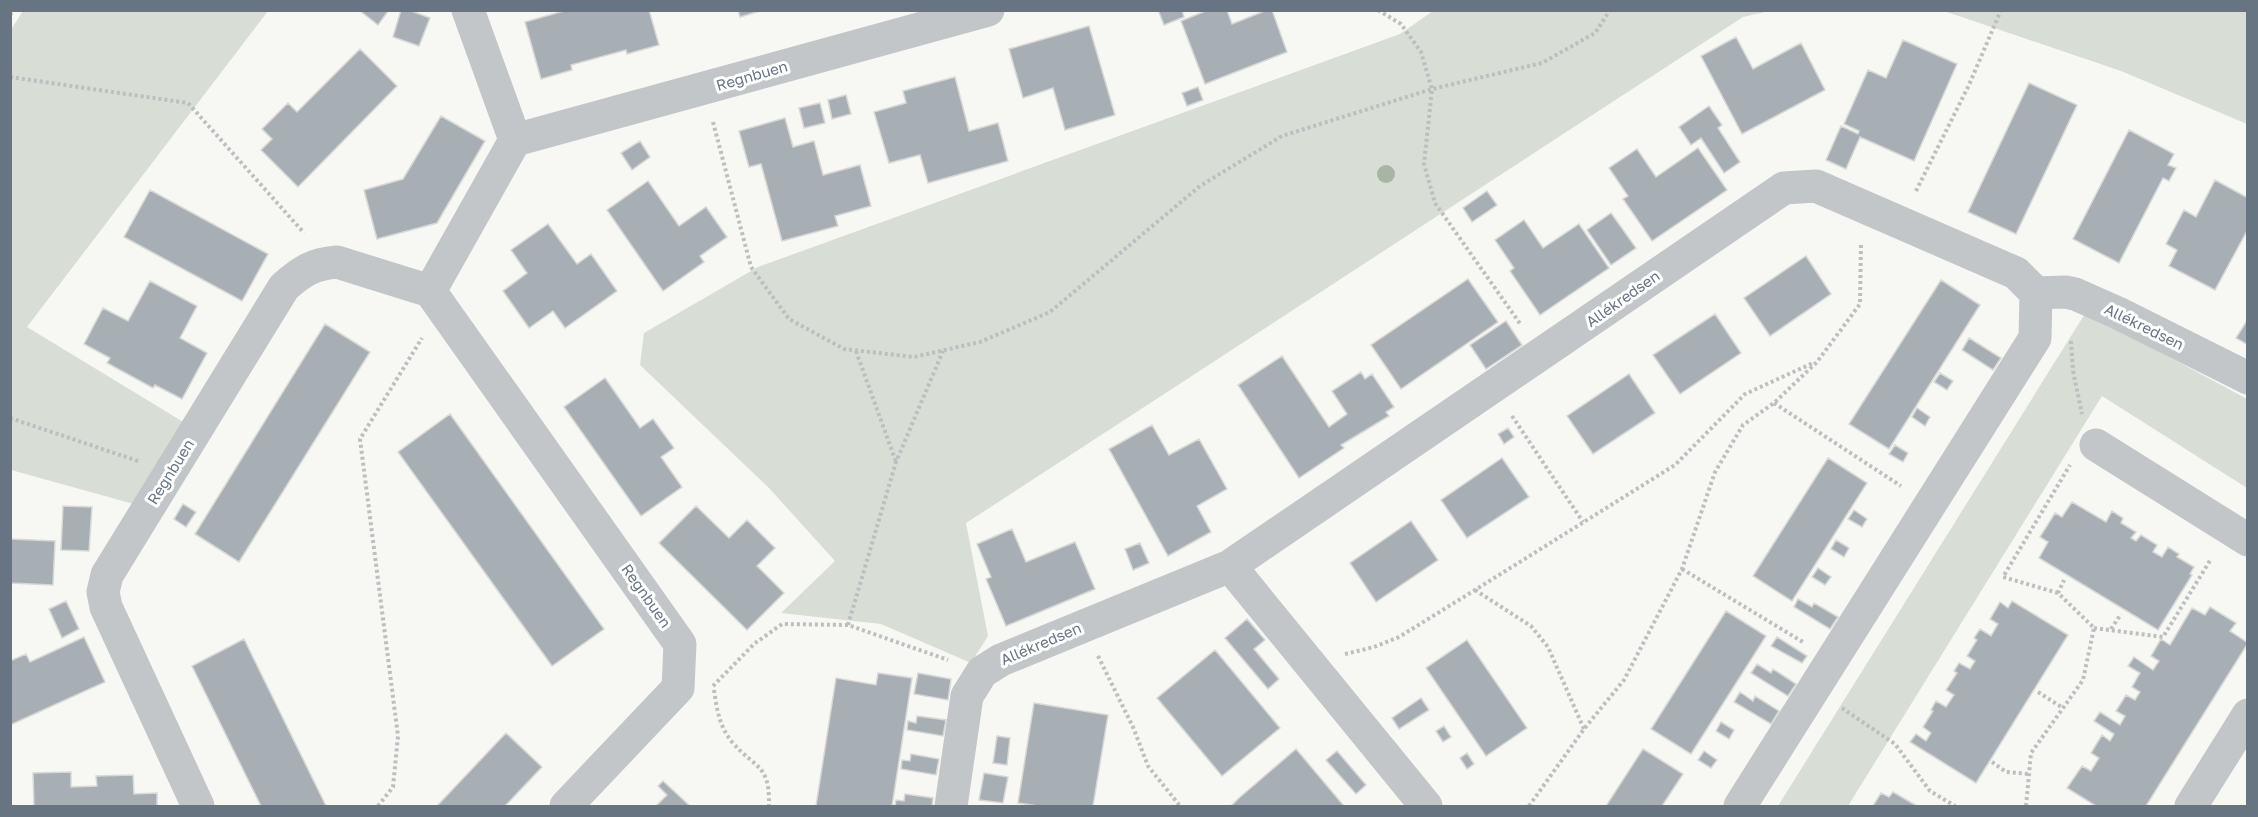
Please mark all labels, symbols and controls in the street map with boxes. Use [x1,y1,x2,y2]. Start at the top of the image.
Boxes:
street label: Regnbuen [714,56,790,94]
street label: Allékredsen [1582,266,1663,330]
street label: Allékredsen [2102,299,2187,353]
street label: Regnbuen [143,436,197,507]
street label: Regnbuen [618,560,675,631]
street label: Allékredsen [998,618,1084,668]

